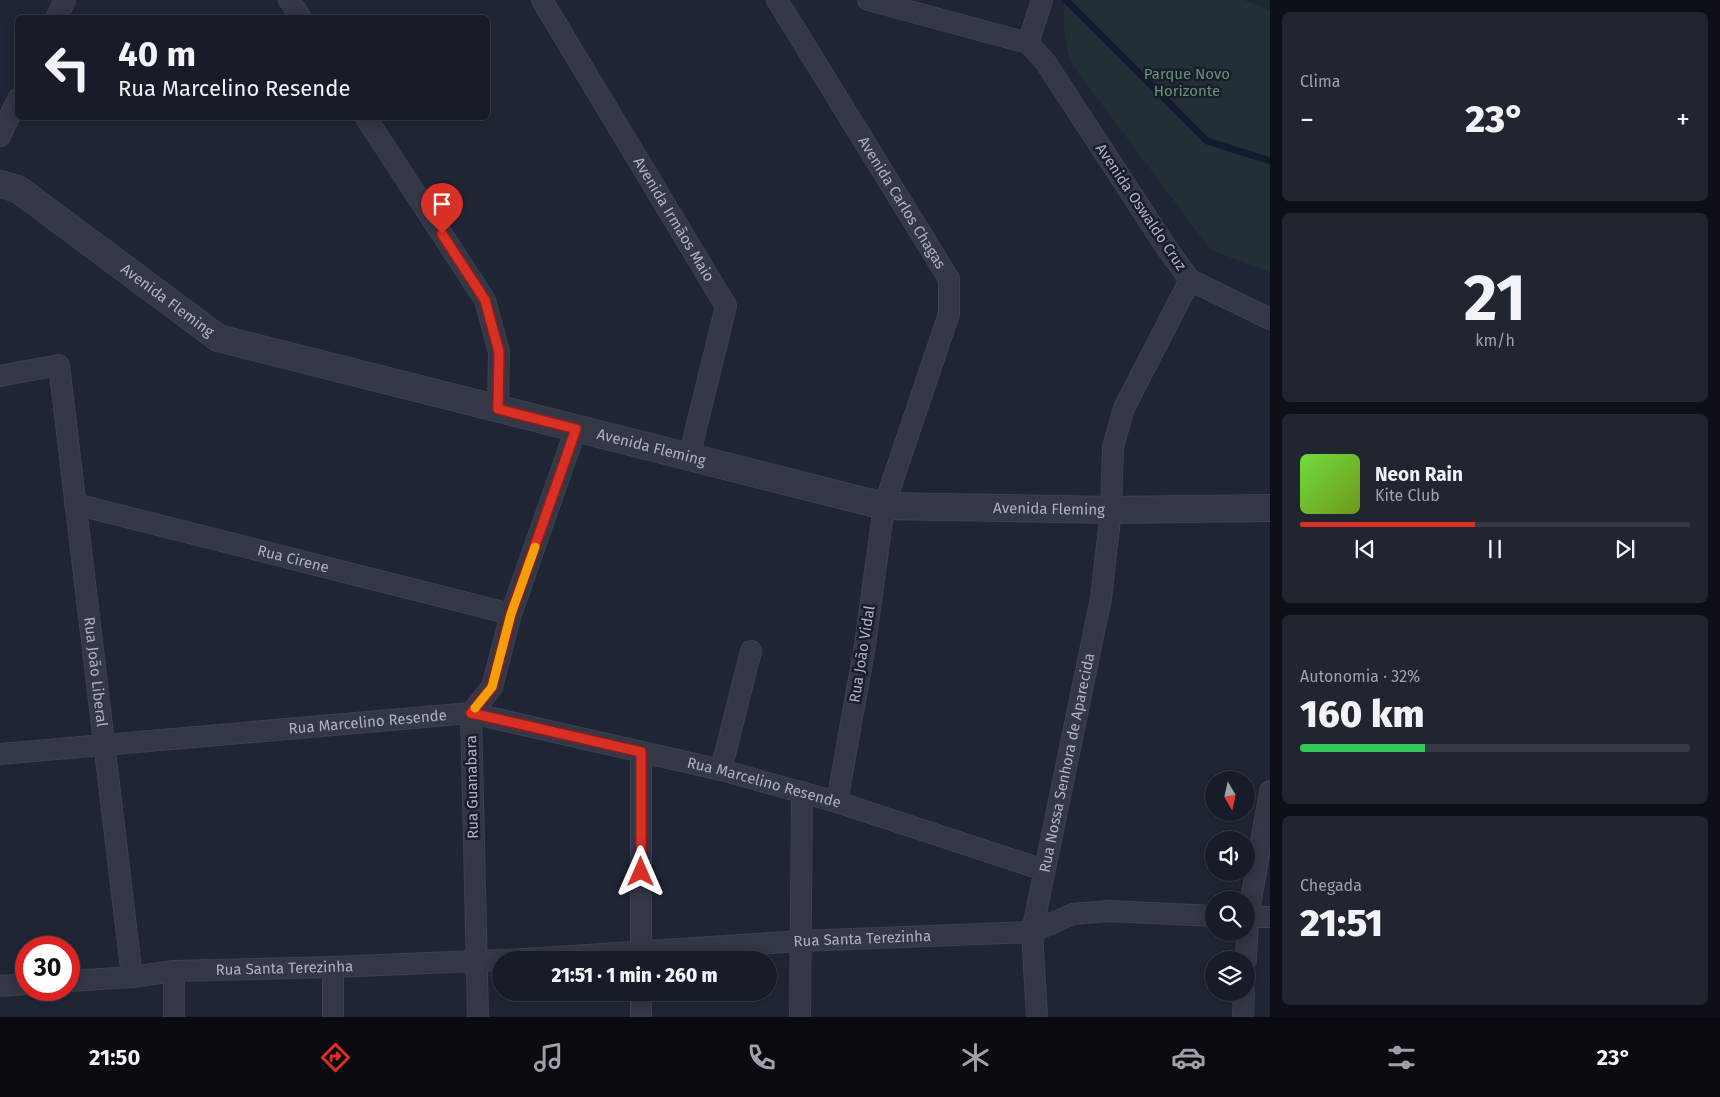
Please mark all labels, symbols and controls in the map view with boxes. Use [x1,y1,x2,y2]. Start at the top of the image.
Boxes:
text: 40 m [118,33,196,75]
icon: left [35,35,100,100]
park label: Parque Novo Horizonte [1144,65,1230,100]
text: Clima [1300,72,1340,91]
text: Rua Marcelino Resende [118,75,350,102]
text: 23° [1465,96,1525,142]
text: − [1300,103,1314,136]
text: + [1676,103,1690,136]
street label: Avenida Carlos Chagas [854,133,950,272]
street label: Avenida Oswaldo Cruz [1092,140,1190,274]
street label: Avenida Irmãos Maio [630,154,718,285]
pin [421,183,463,234]
icon: arrive [428,190,456,218]
text: 21 [1464,259,1526,337]
street label: Avenida Fleming [117,260,218,341]
text: km/h [1475,331,1515,350]
street label: Avenida Fleming [595,425,708,470]
text: Neon Rain [1375,463,1463,486]
text: Kite Club [1375,486,1440,505]
street label: Avenida Fleming [993,499,1105,519]
icon: previous [1351,535,1379,563]
icon: pause [1481,535,1509,563]
icon: next [1611,535,1639,563]
street label: Rua Cirene [256,541,331,577]
street label: Rua João Vidal [845,604,879,704]
street label: Rua João Liberal [80,616,111,728]
street label: Rua Nossa Senhora de Aparecida [1036,651,1098,874]
text: Autonomia · 32% [1300,667,1420,686]
text: 160 km [1300,691,1424,737]
street label: Rua Marcelino Resende [288,706,447,738]
street label: Rua Guanabara [462,735,482,839]
street label: Rua Marcelino Resende [685,754,843,812]
north arrow [1205,771,1255,821]
map controls [1205,771,1255,1001]
button: sound [1205,831,1255,881]
position arrow [614,845,666,897]
text: Chegada [1300,876,1362,895]
button: search [1205,891,1255,941]
text: 21:51 [1300,900,1383,946]
street label: Rua Santa Terezinha [793,927,931,950]
speed limit sign: 30 [15,936,80,1001]
button: layers [1205,951,1255,1001]
street label: Rua Santa Terezinha [215,957,354,979]
text: 21:51 · 1 min · 260 m [552,964,717,987]
icon: directions [318,1040,353,1075]
icon: music [531,1040,566,1075]
icon: phone [744,1040,779,1075]
icon: climate [958,1040,993,1075]
icon: car [1171,1040,1206,1075]
icon: filters [1384,1040,1419,1075]
text: 21:50 [89,1044,140,1071]
text: 23° [1597,1044,1631,1071]

